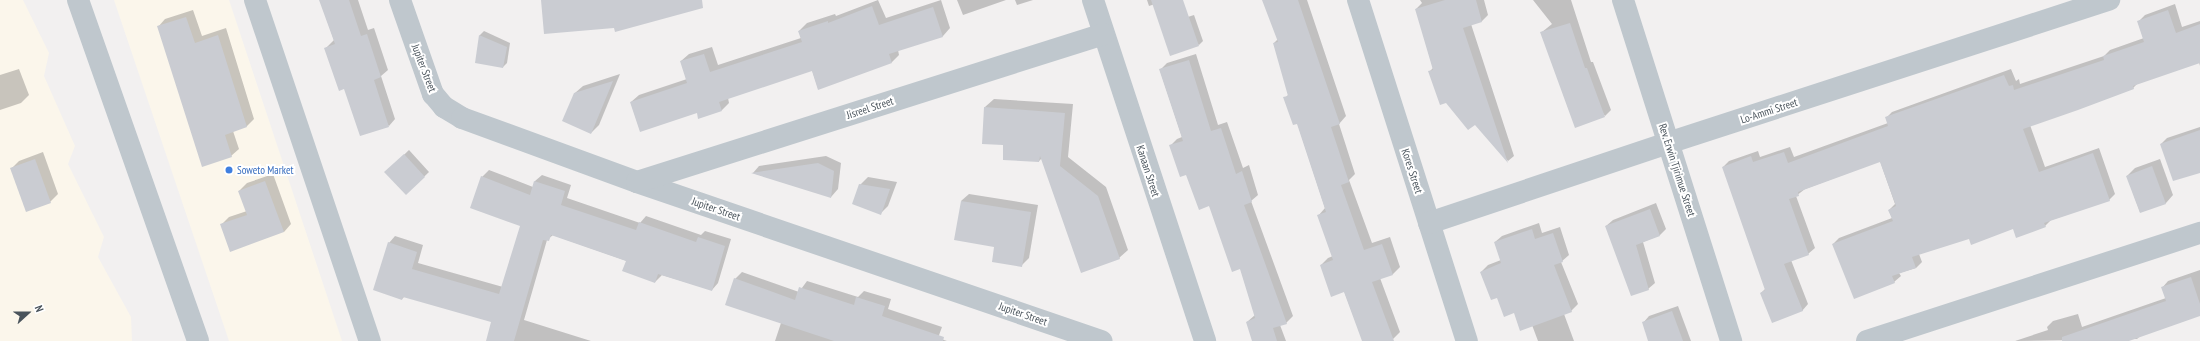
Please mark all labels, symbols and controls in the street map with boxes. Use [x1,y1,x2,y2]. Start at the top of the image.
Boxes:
street label: Jupiter Street [409,42,439,94]
street label: Jisreel Street [845,94,895,122]
street label: Lo-Ammi Street [1739,96,1799,126]
street label: Rev. Erwin Tjirimue Street [1656,122,1698,218]
street label: Kanaan Street [1134,144,1162,198]
street label: Kores Street [1399,147,1425,195]
place label: Soweto Market [237,163,293,177]
marker: Soweto Market [224,165,234,175]
street label: Jupiter Street [690,195,742,223]
north arrow [8,293,48,333]
street label: Jupiter Street [997,300,1049,328]
text: N [32,303,47,314]

